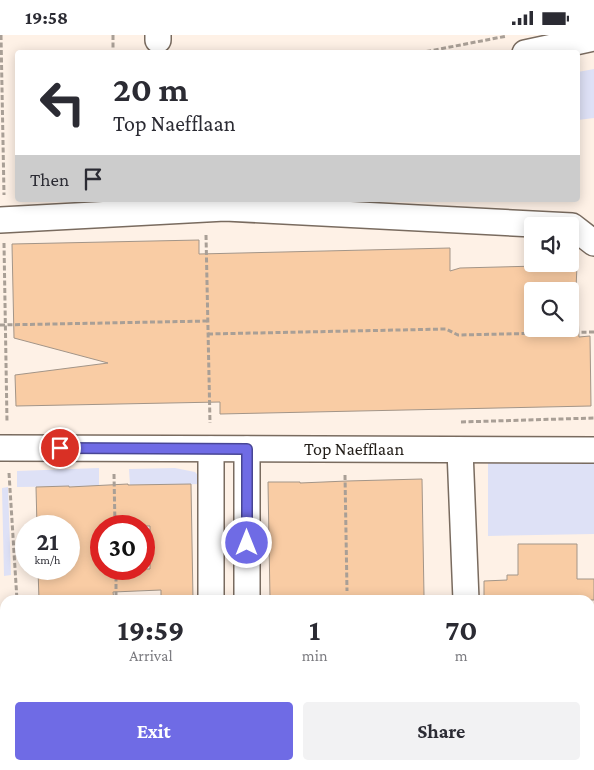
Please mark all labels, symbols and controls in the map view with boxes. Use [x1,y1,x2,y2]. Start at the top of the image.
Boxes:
text: 19:58 [25,7,68,28]
icon: left [30,70,95,135]
text: 20 m [113,70,188,109]
text: Top Naefflaan [113,111,236,136]
icon: arrive [79,165,107,193]
text: Then [30,169,69,190]
map controls [524,217,579,337]
button: sound [524,217,579,272]
button: search [524,282,579,337]
pin [39,427,81,469]
icon: arrive [46,434,74,462]
street label: Top Naefflaan [304,439,404,459]
speed limit sign: 30 [90,515,155,580]
position arrow [220,516,272,568]
text: 21 [36,528,59,555]
text: km/h [35,553,60,567]
text: 19:59 [118,613,184,646]
text: 1 [309,613,320,646]
text: 70 [445,613,477,646]
text: Arrival [129,647,173,664]
text: min [302,647,328,664]
text: m [455,647,468,664]
button: Exit [15,702,293,760]
button: Share [303,702,580,760]

